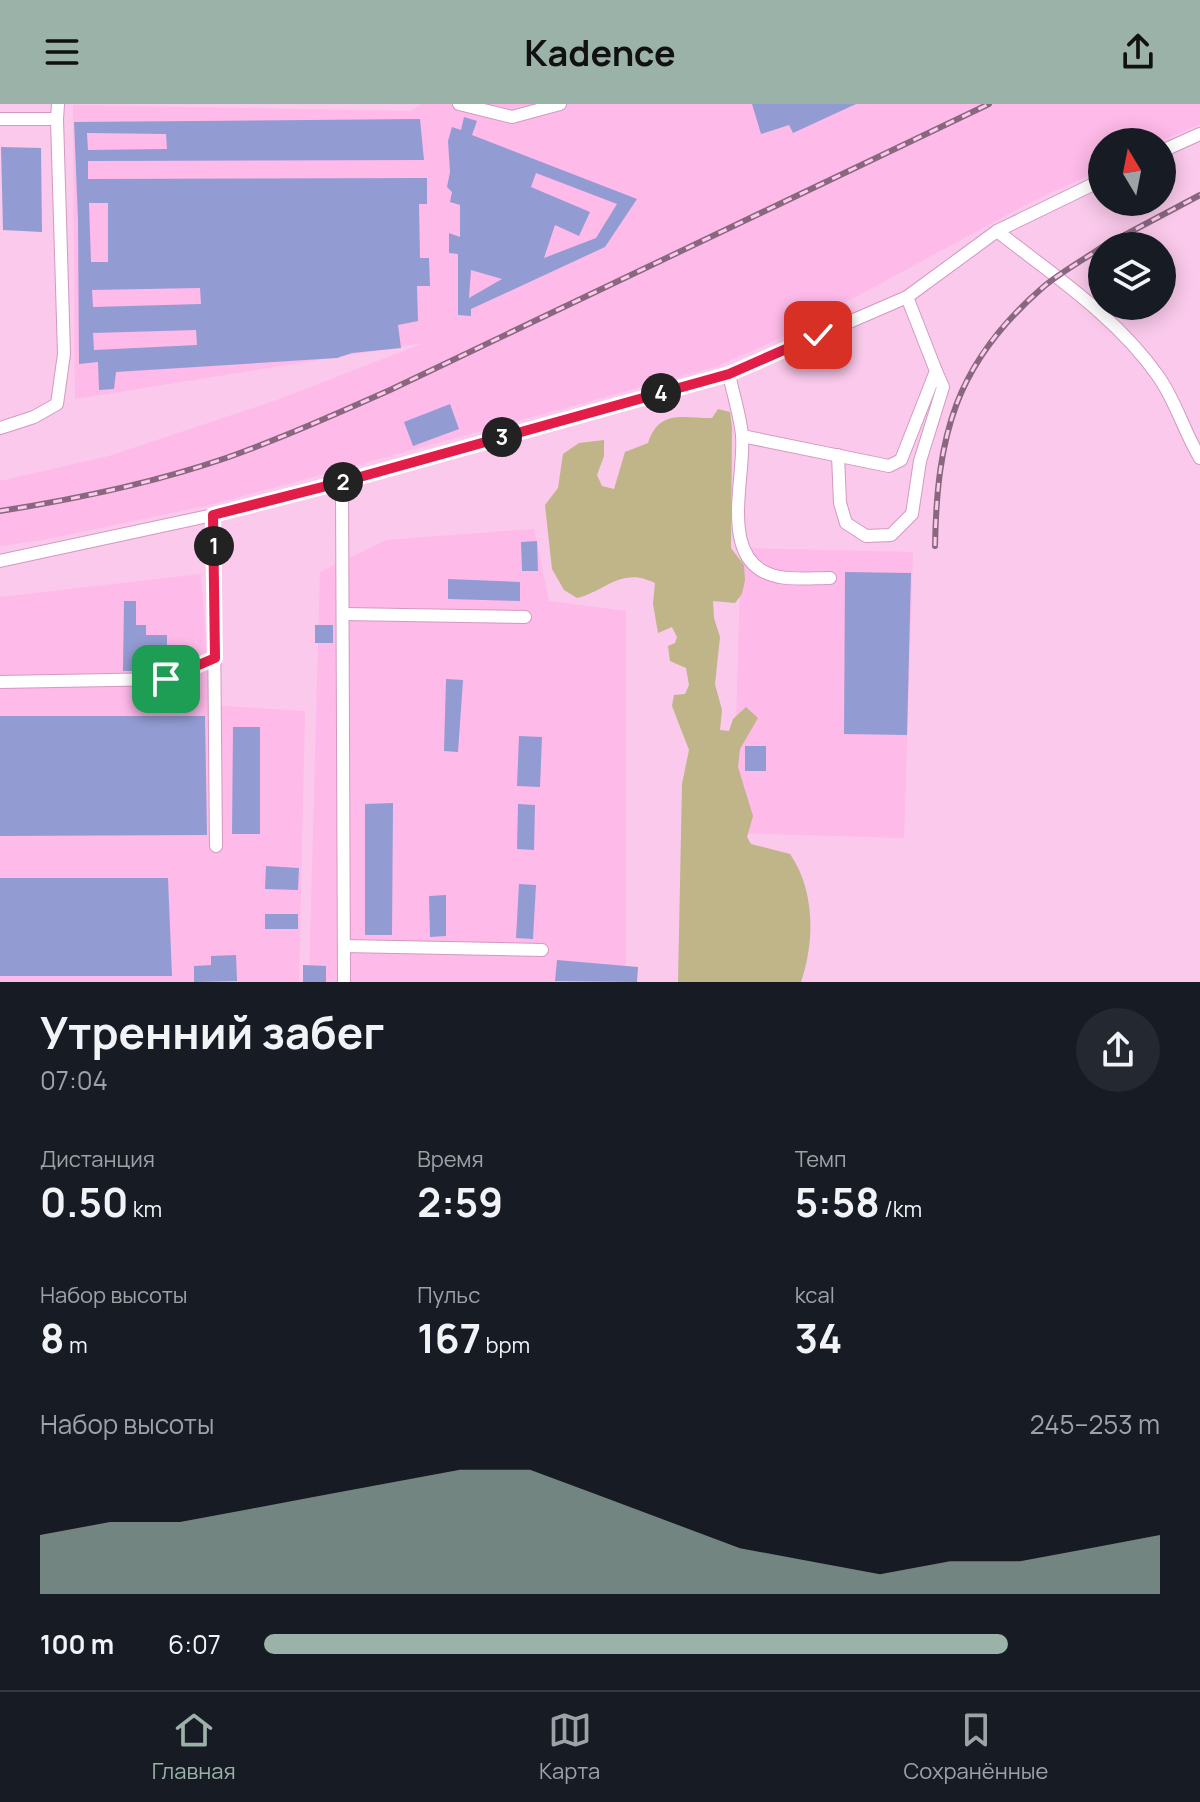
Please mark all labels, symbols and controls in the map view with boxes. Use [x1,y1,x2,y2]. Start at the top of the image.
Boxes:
text: Kadence [524,28,676,77]
icon: menu [40,30,84,74]
icon: share [1116,30,1160,74]
north arrow [1088,128,1176,216]
map controls [1088,128,1176,320]
button: layers [1088,232,1176,320]
pin [784,301,852,369]
icon: check [796,313,840,357]
pin: 4 [641,373,681,413]
text: 4 [654,378,668,408]
pin: 3 [482,417,522,457]
text: 3 [496,422,508,452]
pin: 2 [323,462,363,502]
text: 2 [336,467,350,497]
pin: 1 [194,526,234,566]
text: 1 [209,531,219,561]
pin [132,645,200,713]
icon: arrive [144,657,188,701]
text: Утренний забег [40,1002,384,1062]
button: share [1076,1008,1160,1092]
text: 07:04 [40,1062,108,1098]
text: Дистанция [40,1144,155,1174]
text: Время [417,1144,484,1174]
text: Темп [795,1144,847,1174]
text: 0.50 [40,1174,128,1229]
text: 2:59 [417,1174,503,1229]
text: 5:58 [795,1174,880,1229]
text: km [128,1194,162,1224]
text: /km [880,1194,922,1224]
text: Набор высоты [40,1280,188,1310]
text: Пульс [417,1280,480,1310]
text: kcal [795,1280,835,1310]
text: 8 [40,1310,65,1365]
text: 167 [417,1310,481,1365]
text: 34 [795,1310,842,1365]
text: m [65,1330,88,1360]
text: bpm [481,1330,530,1360]
text: Набор высоты [40,1406,214,1442]
text: 245–253 m [1030,1406,1160,1442]
text: 100 m [40,1626,114,1662]
text: 6:07 [168,1626,221,1662]
tab: Главная [152,1708,236,1786]
tab: Карта [539,1708,600,1786]
tab: Сохранённые [903,1708,1048,1786]

